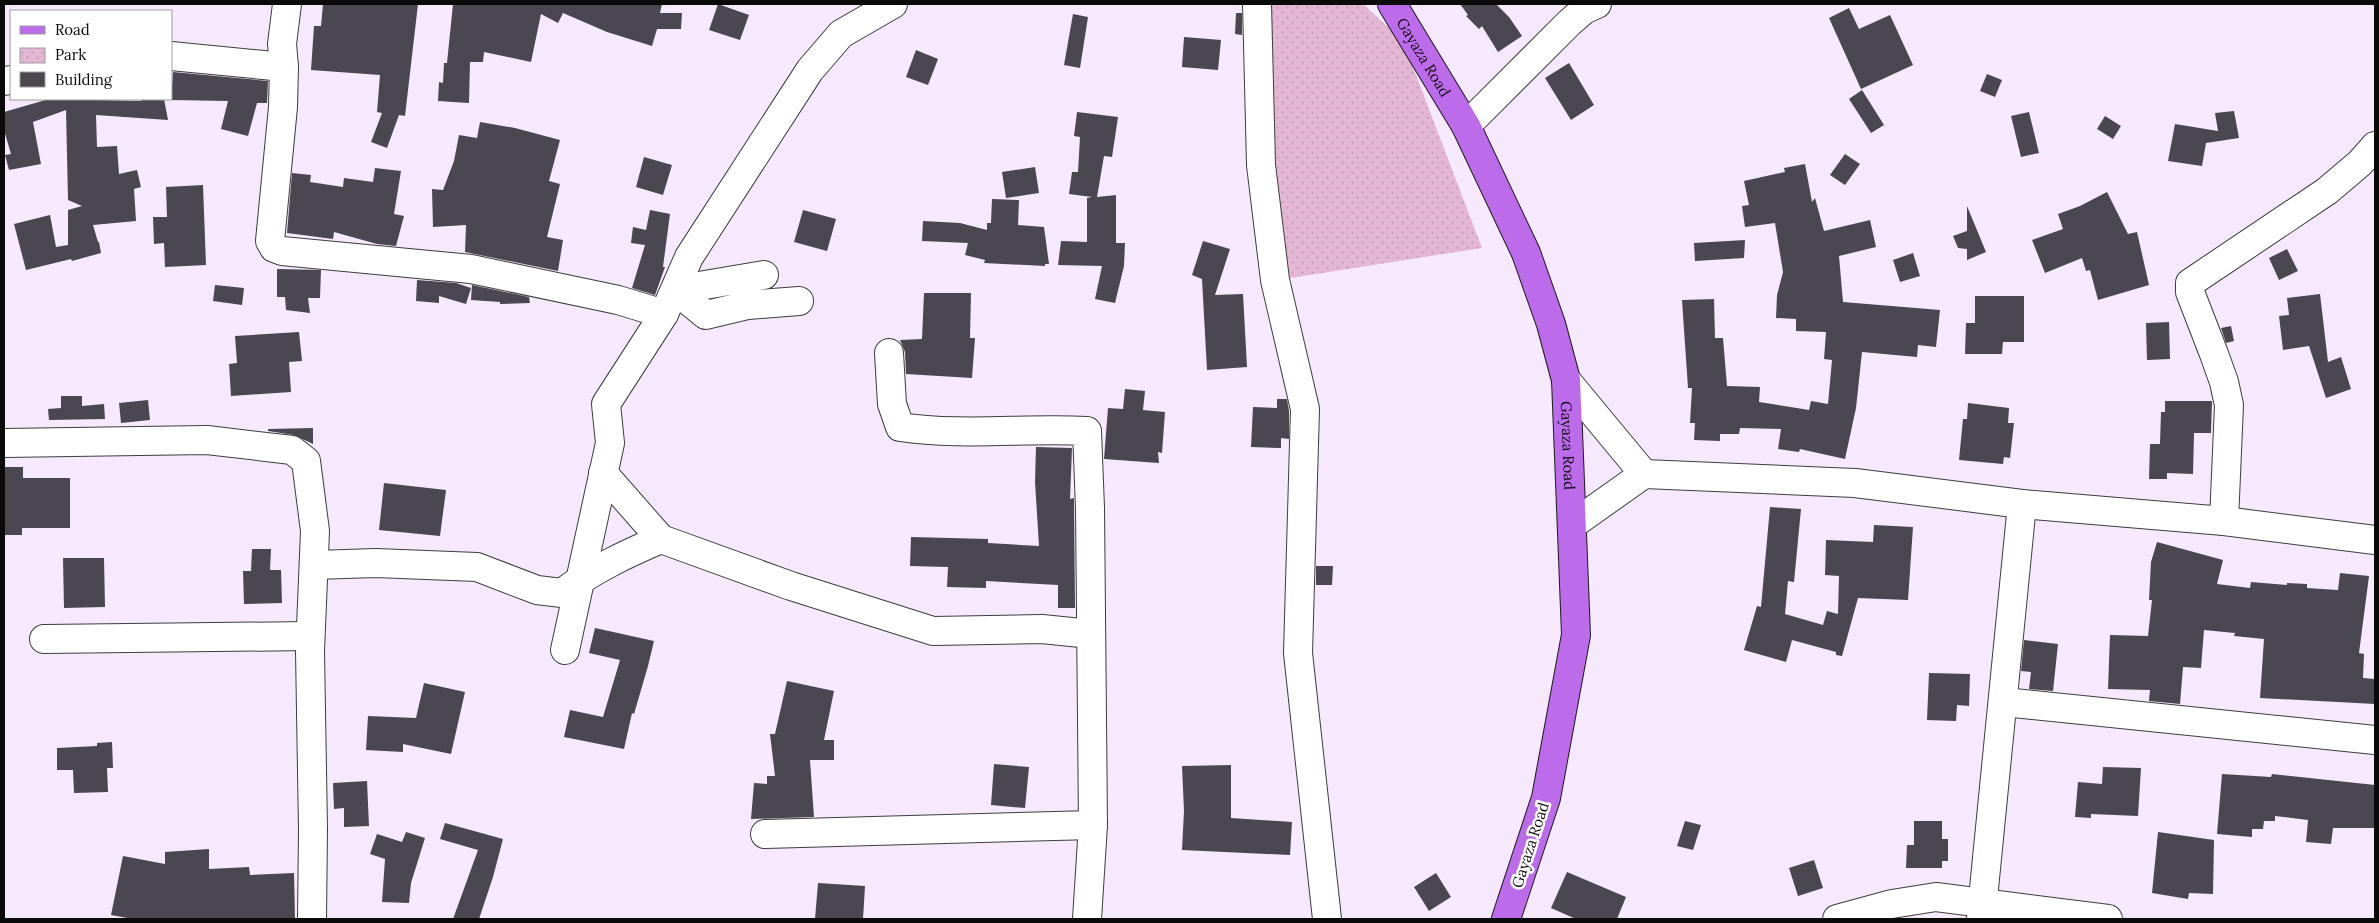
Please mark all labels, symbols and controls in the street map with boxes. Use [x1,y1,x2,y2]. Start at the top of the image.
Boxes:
legend [10,10,172,100]
street label: Gayaza Road [1393,14,1455,100]
text: Road [55,20,90,39]
text: Park [55,45,86,64]
text: Building [55,70,113,89]
street label: Gayaza Road [1557,401,1580,490]
street label: Gayaza Road [1507,800,1553,890]

